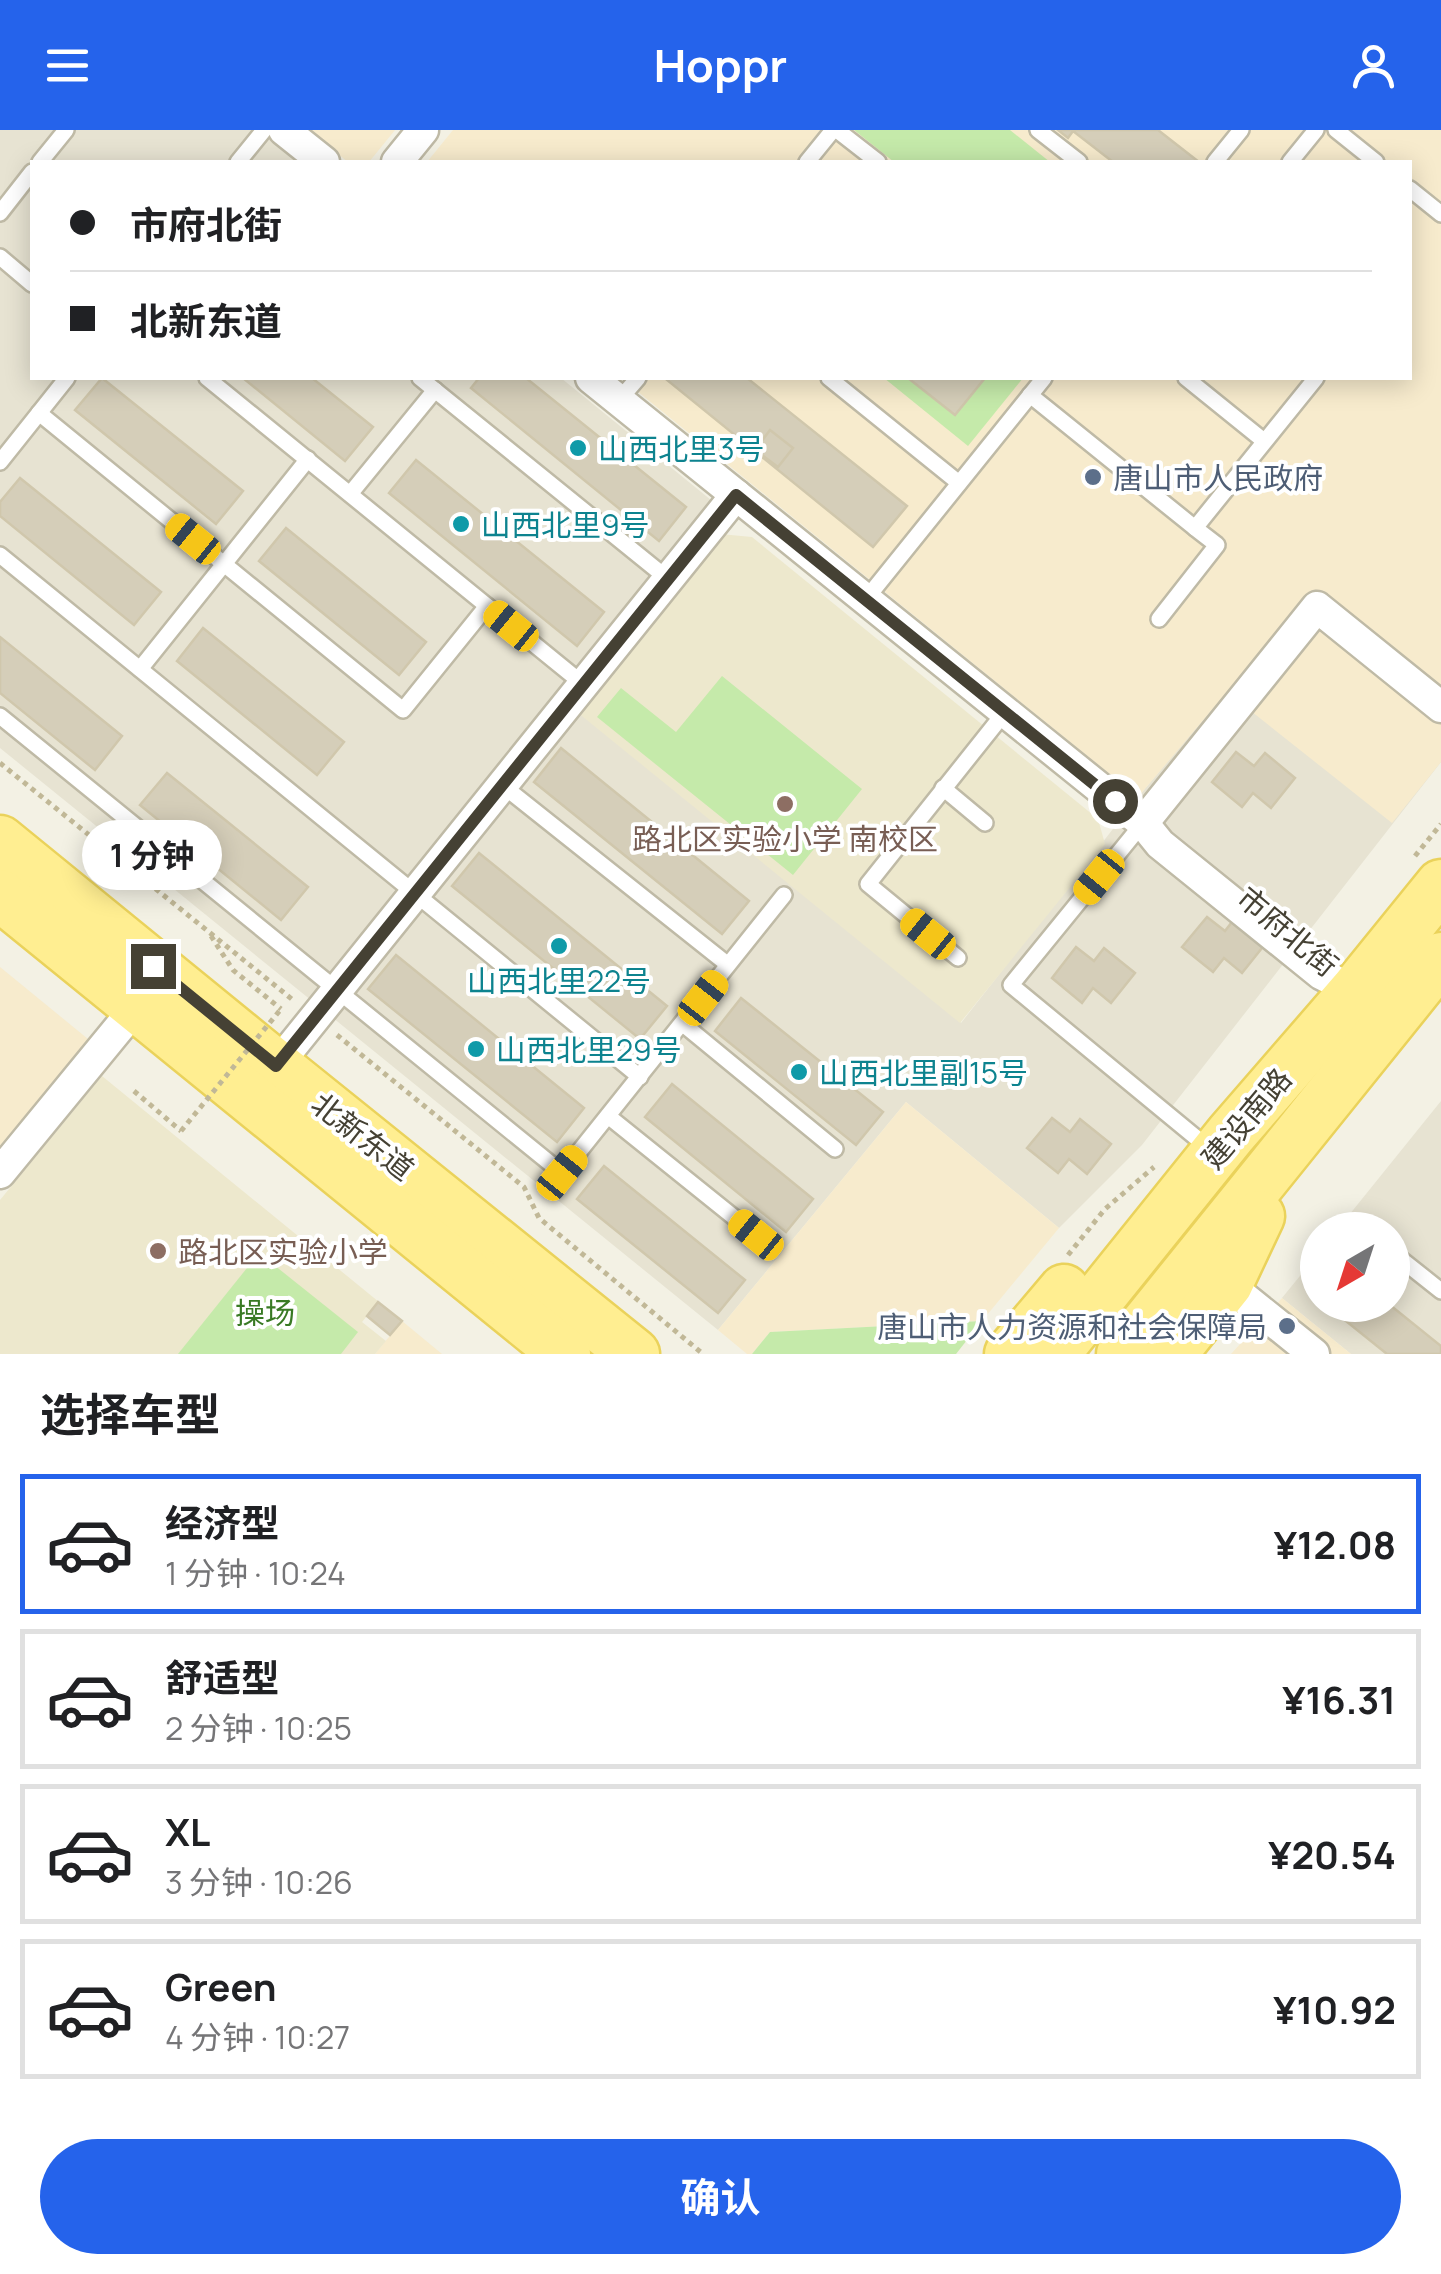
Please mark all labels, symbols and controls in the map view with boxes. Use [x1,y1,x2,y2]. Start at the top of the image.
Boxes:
text: Hoppr [654,34,787,96]
icon: menu [40,38,95,93]
icon: person [1346,38,1401,93]
text: 市府北街 [130,198,282,250]
text: 北新东道 [130,294,282,346]
place label: 山西北里3号 [598,428,765,469]
marker: 山西北里3号 [567,437,589,459]
place label: 唐山市人民政府 [1113,457,1323,498]
marker: 唐山市人民政府 [1082,466,1104,488]
place label: 山西北里9号 [481,504,650,545]
car [160,508,226,570]
marker: 山西北里9号 [450,513,472,535]
car [478,595,544,657]
route start [1093,779,1138,824]
marker: 路北区实验小学 南校区 [774,793,796,815]
place label: 路北区实验小学 南校区 [632,818,938,859]
callout: 1 分钟 [83,821,223,891]
text: 1 分钟 [110,833,194,877]
car [1068,844,1130,910]
street label: 市府北街 [1229,877,1347,985]
car [895,903,961,965]
marker: 山西北里22号 [548,935,570,957]
route end [131,944,176,989]
place label: 山西北里22号 [467,960,651,1001]
car [673,965,733,1031]
place label: 山西北里29号 [496,1029,682,1070]
marker: 山西北里29号 [465,1038,487,1060]
place label: 山西北里副15号 [819,1052,1028,1093]
street label: 建设南路 [1192,1059,1300,1177]
marker: 山西北里副15号 [788,1061,810,1083]
street label: 北新东道 [303,1083,423,1189]
car [531,1140,593,1206]
car [723,1204,789,1266]
north arrow [1300,1212,1410,1322]
map controls [1300,1212,1410,1322]
place label: 路北区实验小学 [178,1231,388,1272]
marker: 路北区实验小学 [147,1240,169,1262]
park label: 操场 [235,1292,295,1333]
place label: 唐山市人力资源和社会保障局 [877,1306,1267,1347]
marker: 唐山市人力资源和社会保障局 [1276,1315,1298,1337]
text: 选择车型 [40,1383,220,1445]
text: 经济型 [165,1496,279,1548]
icon: car [45,1499,135,1589]
text: ¥12.08 [1274,1518,1396,1570]
text: 1 分钟 · 10:24 [165,1551,346,1595]
text: 舒适型 [165,1651,279,1703]
icon: car [45,1654,135,1744]
text: ¥16.31 [1282,1673,1396,1725]
text: 2 分钟 · 10:25 [165,1706,352,1750]
text: XL [165,1805,210,1857]
icon: car [45,1809,135,1899]
text: ¥20.54 [1268,1828,1396,1880]
text: 3 分钟 · 10:26 [165,1860,353,1904]
text: Green [165,1960,277,2012]
icon: car [45,1964,135,2054]
text: ¥10.92 [1273,1983,1396,2035]
text: 4 分钟 · 10:27 [165,2015,350,2059]
button: 确认 [40,2139,1401,2254]

